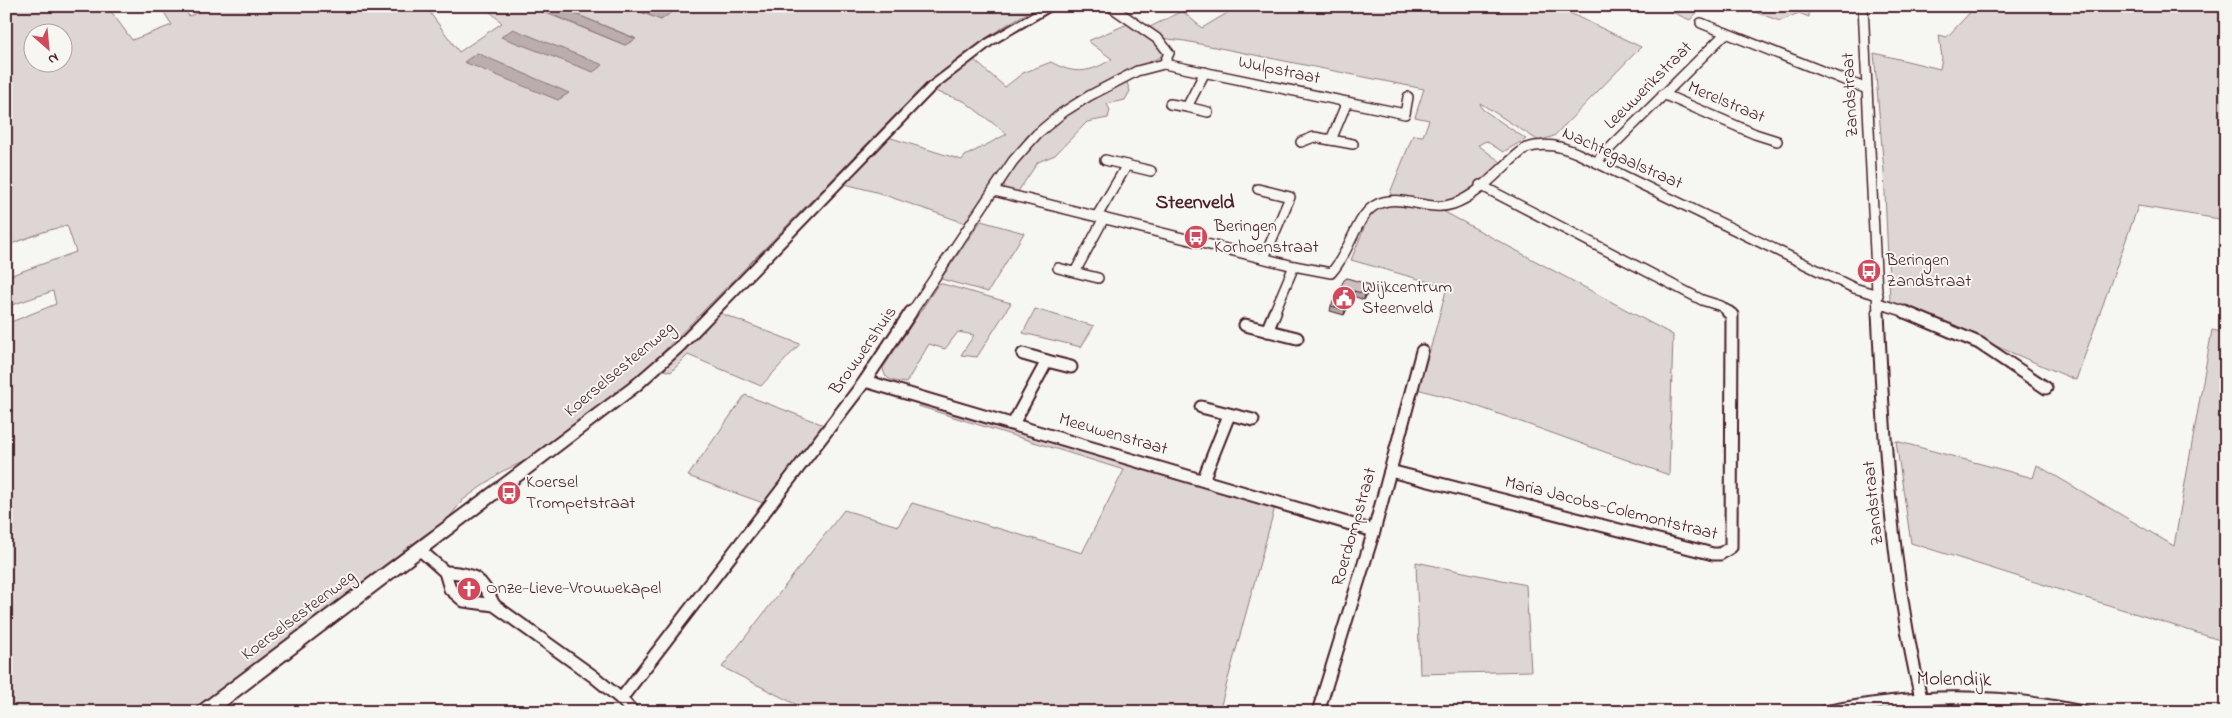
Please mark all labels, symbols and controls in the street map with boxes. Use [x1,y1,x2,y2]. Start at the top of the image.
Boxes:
north arrow [22,22,72,72]
street label: Leeuwerikstraat [1599,36,1699,136]
text: N [44,47,62,70]
street label: Wulpstraat [1236,50,1322,92]
street label: Zandstraat [1836,52,1866,138]
street label: Merelstraat [1683,75,1769,131]
street label: Nachtegaalstraat [1557,121,1686,198]
district label: Steenveld [1155,189,1235,218]
place label: Beringen Korhoenstraat [1213,214,1319,261]
bus stop icon: Beringen Korhoenstraat [1183,224,1209,250]
place label: Beringen Zandstraat [1885,248,1971,295]
bus stop icon: Beringen Zandstraat [1856,258,1882,284]
place label: Wijkcentrum Steenveld [1362,275,1452,322]
public building icon: Wijkcentrum Steenveld [1331,285,1357,311]
street label: Brouwershuis [823,301,904,402]
street label: Koerselsesteenweg [559,316,682,425]
street label: Meeuwenstraat [1055,407,1171,463]
street label: Zandstraat [1857,459,1891,547]
street label: Roerdompstraat [1326,465,1384,589]
place label: Koersel Trompetstraat [526,470,635,517]
street label: Maria Jacobs-Colemontstraat [1502,470,1720,548]
bus stop icon: Koersel Trompetstraat [496,480,522,506]
street label: Koerselsesteenweg [236,564,362,669]
church icon: Onze-Lieve-Vrouwekapel [456,576,482,602]
place label: Onze-Lieve-Vrouwekapel [486,576,661,602]
street label: Molendijk [1916,664,1993,696]

